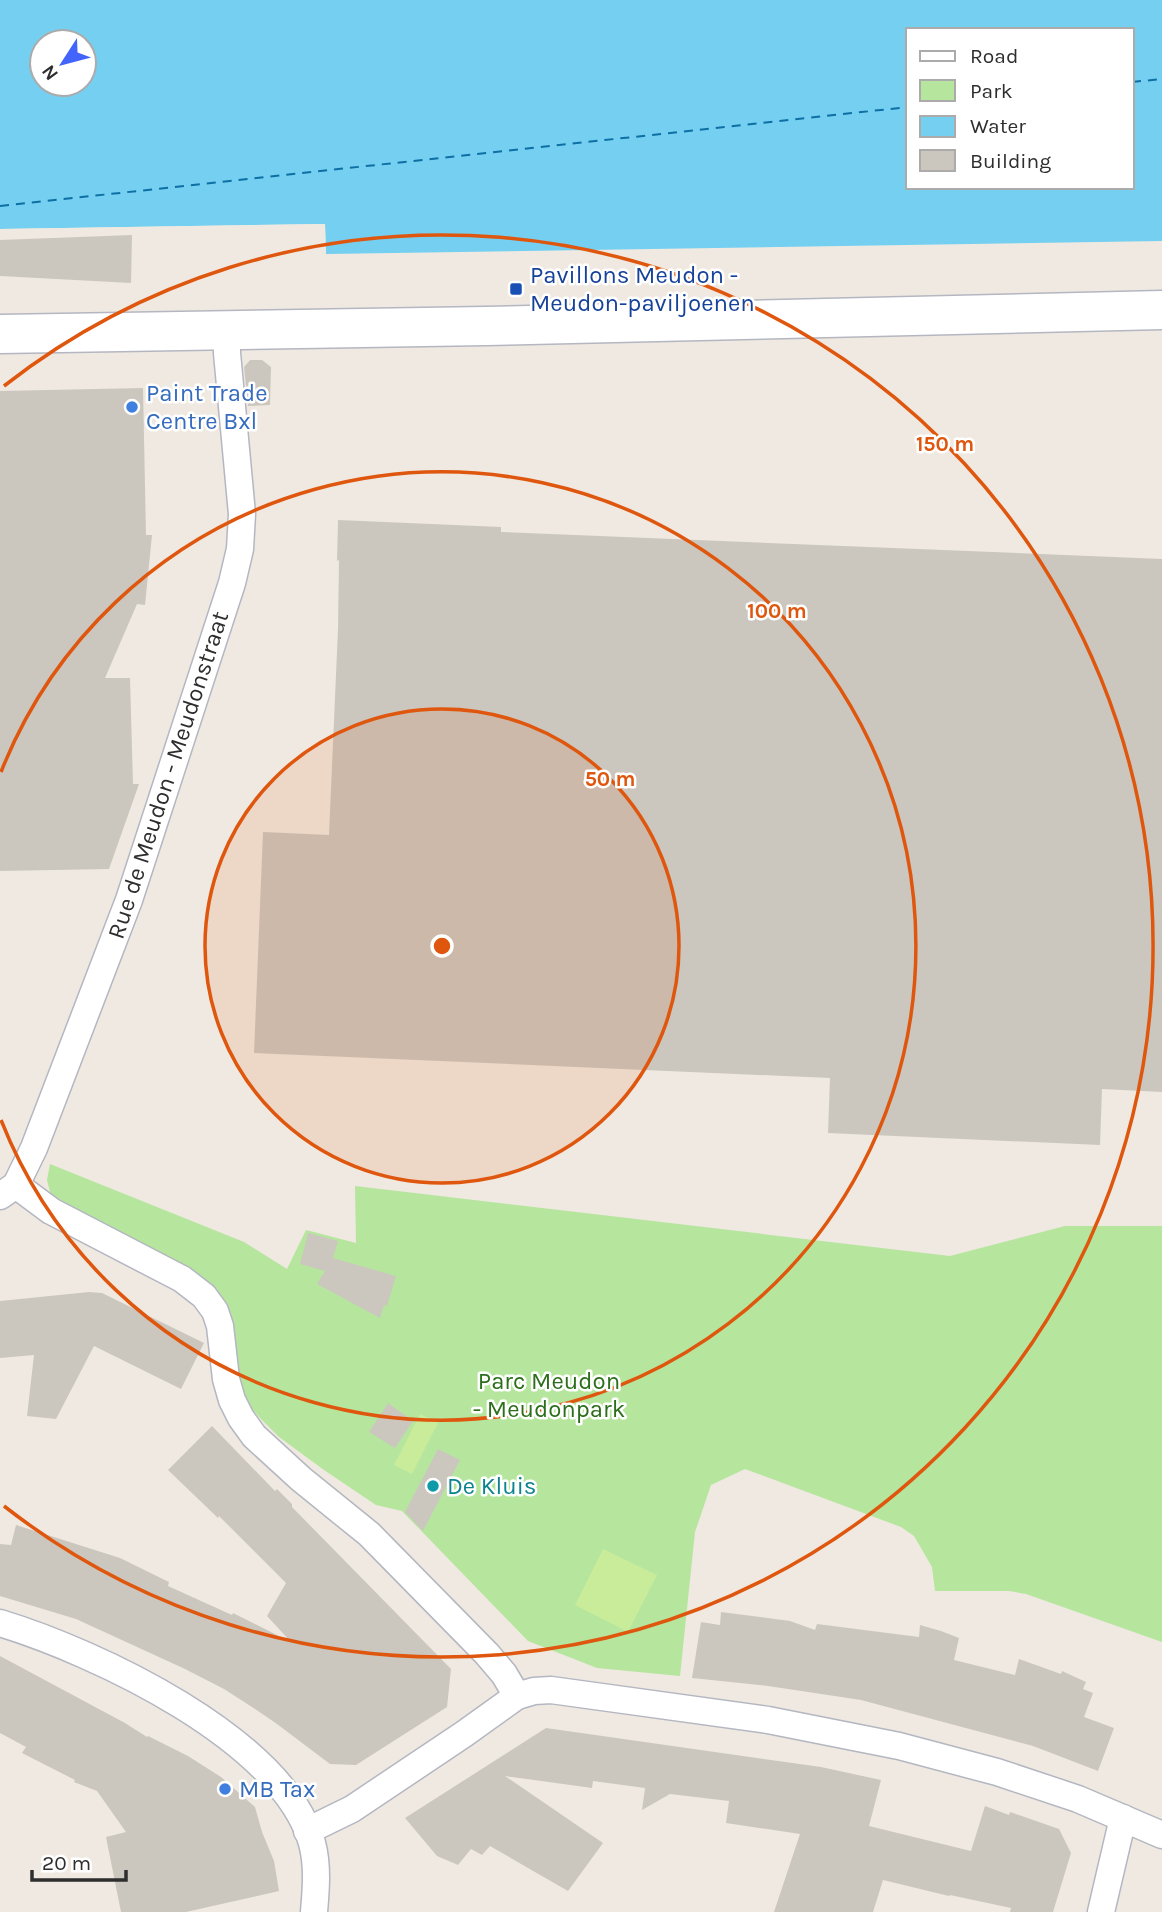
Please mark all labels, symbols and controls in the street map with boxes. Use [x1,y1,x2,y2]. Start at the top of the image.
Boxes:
north arrow [28,28,98,98]
legend [906,28,1134,189]
text: Road [970,44,1018,68]
text: N [37,60,63,84]
text: Park [970,79,1013,103]
text: Water [970,114,1026,138]
text: Building [970,149,1051,173]
place label: Pavillons Meudon - Meudon-paviljoenen [530,261,755,317]
marker: Pavillons Meudon - Meudon-paviljoenen [508,281,524,297]
place label: Paint Trade Centre Bxl [146,379,268,435]
marker: Paint Trade Centre Bxl [124,399,140,415]
text: 150 m [916,432,974,456]
text: 100 m [747,599,807,623]
street label: Rue de Meudon - Meudonstraat [102,608,234,942]
text: 50 m [585,767,635,791]
centre of rings [430,934,454,958]
park label: Parc Meudon - Meudonpark [473,1367,625,1423]
place label: De Kluis [447,1472,536,1500]
marker: De Kluis [425,1478,441,1494]
place label: MB Tax [239,1775,315,1803]
marker: MB Tax [217,1781,233,1797]
scale bar [32,1839,126,1883]
text: 20 m [42,1851,91,1875]

